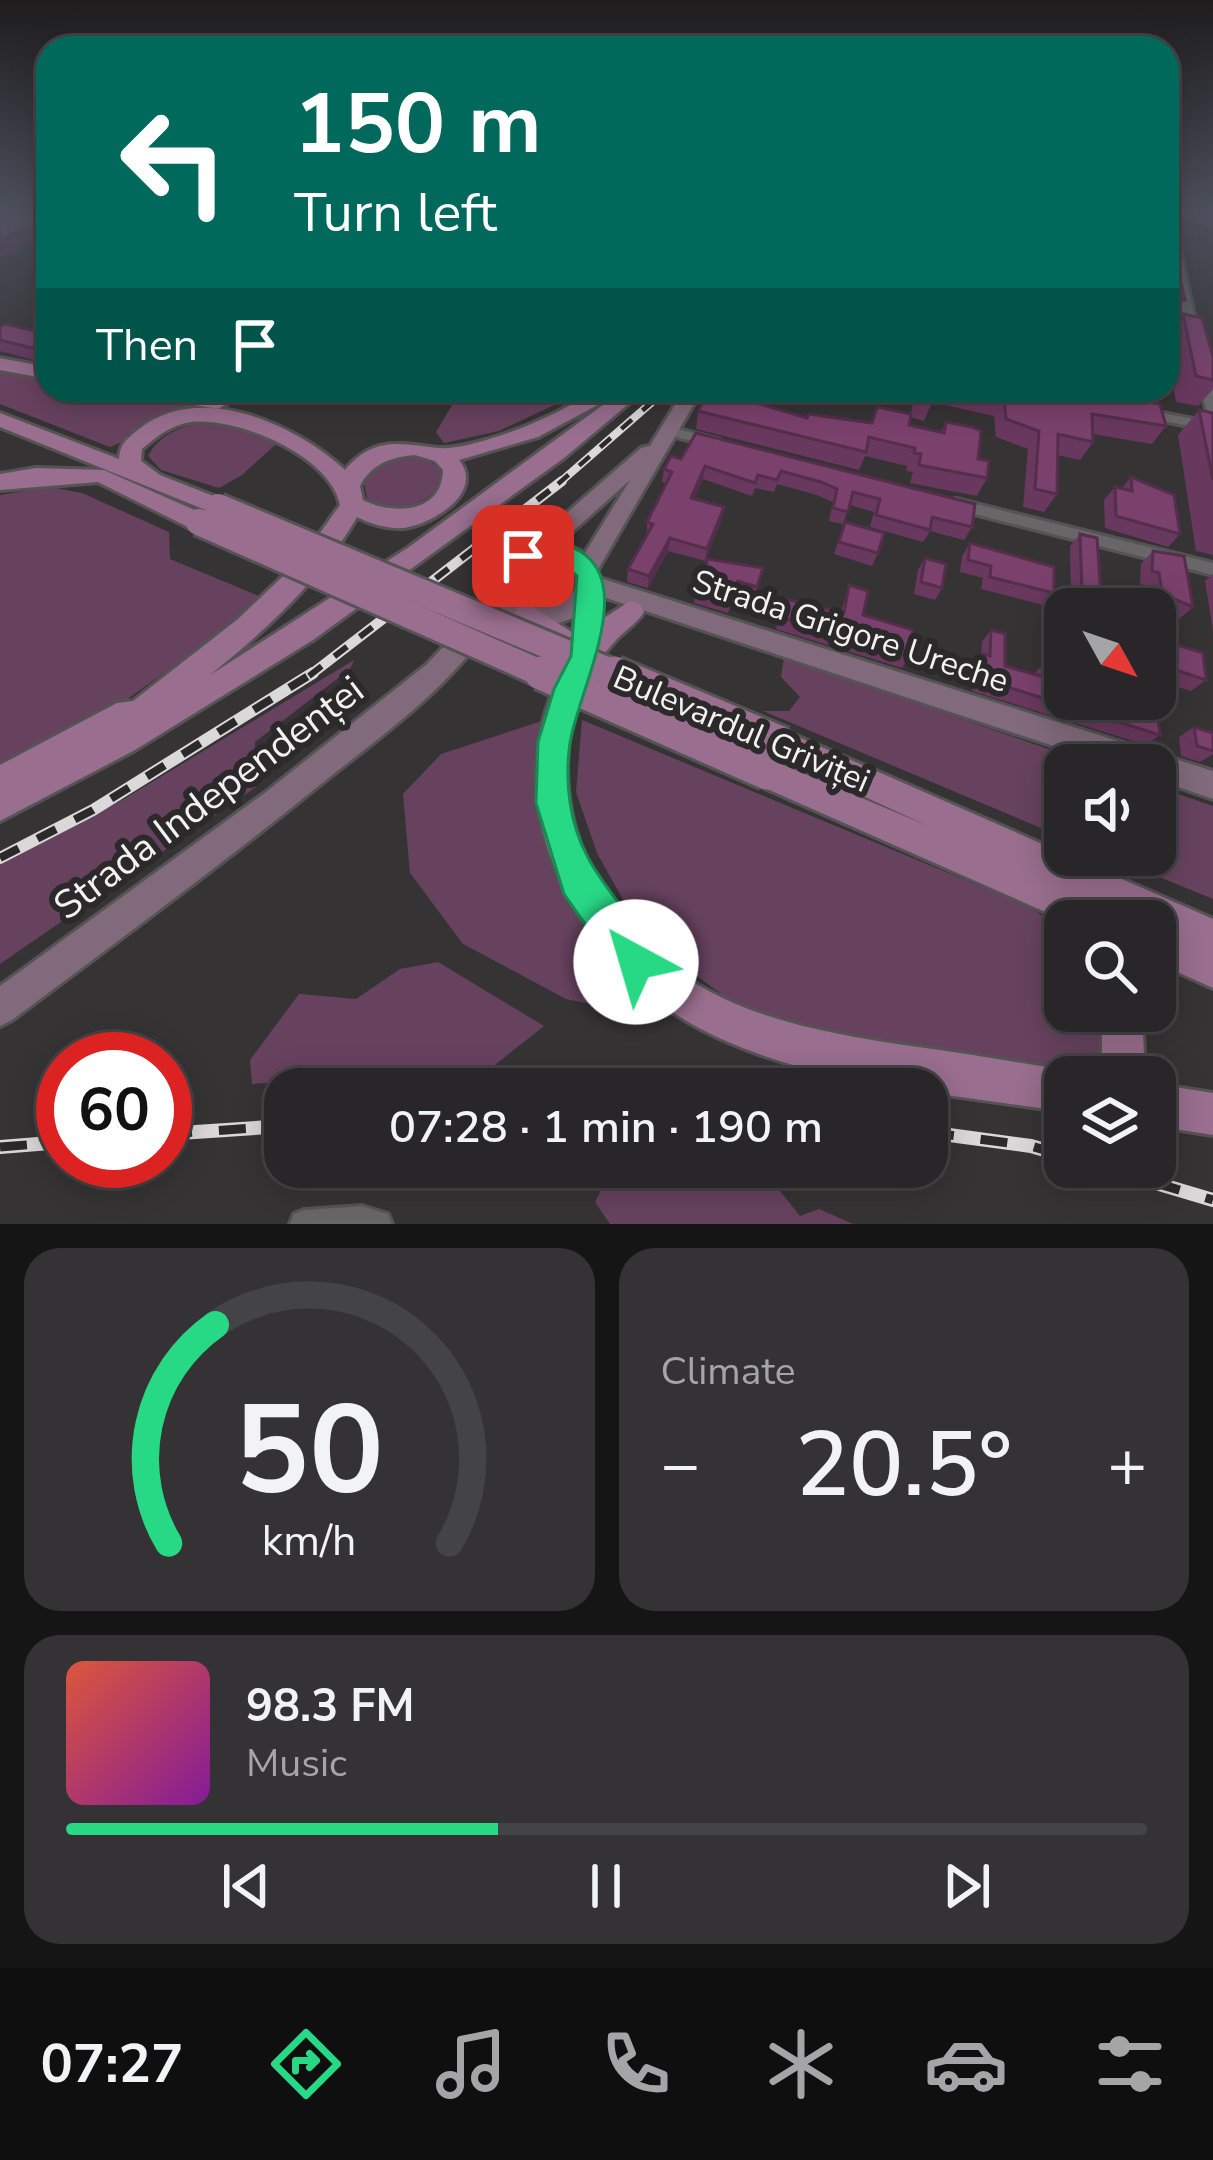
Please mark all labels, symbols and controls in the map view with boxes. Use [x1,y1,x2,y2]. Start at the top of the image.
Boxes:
text: 150 m [294,67,542,182]
icon: left [96,84,252,240]
text: Turn left [294,176,497,250]
icon: arrive [222,312,288,378]
text: Then [96,315,198,376]
pin [472,505,574,607]
icon: arrive [490,523,556,589]
street label: Strada Grigore Ureche [687,559,1014,704]
north arrow [1044,588,1176,720]
map controls [1044,588,1176,1188]
street label: Bulevardul Griviței [606,655,876,804]
street label: Strada Independenței [43,664,375,932]
button: sound [1044,744,1176,876]
position arrow [573,899,699,1025]
button: search [1044,900,1176,1032]
speed limit sign: 60 [36,1032,192,1188]
button: layers [1044,1056,1176,1188]
text: 07:28 · 1 min · 190 m [389,1097,823,1158]
text: Climate [661,1345,796,1398]
text: 50 [234,1366,384,1536]
text: 20.5° [795,1404,1012,1527]
text: − [661,1420,700,1510]
text: + [1107,1420,1147,1510]
text: km/h [262,1511,357,1569]
text: 98.3 FM [246,1676,415,1737]
text: Music [246,1737,347,1790]
icon: previous [213,1853,279,1919]
icon: pause [573,1853,639,1919]
icon: next [934,1853,1000,1919]
icon: directions [264,2022,348,2106]
icon: music [429,2022,513,2106]
icon: phone [594,2022,678,2106]
icon: climate [759,2022,843,2106]
icon: car [924,2022,1008,2106]
icon: filters [1088,2022,1172,2106]
text: 07:27 [40,2027,183,2101]

